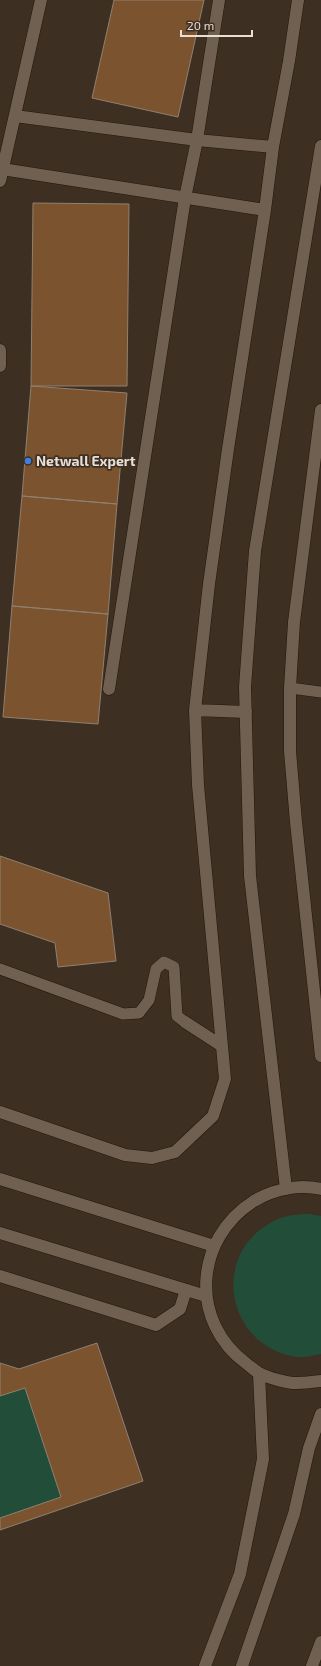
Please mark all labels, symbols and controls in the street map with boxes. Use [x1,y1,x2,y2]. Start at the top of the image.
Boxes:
scale bar [181,12,252,38]
text: 20 m [187,18,214,32]
place label: Netwall Expert [36,452,136,469]
marker: Netwall Expert [23,456,33,466]

